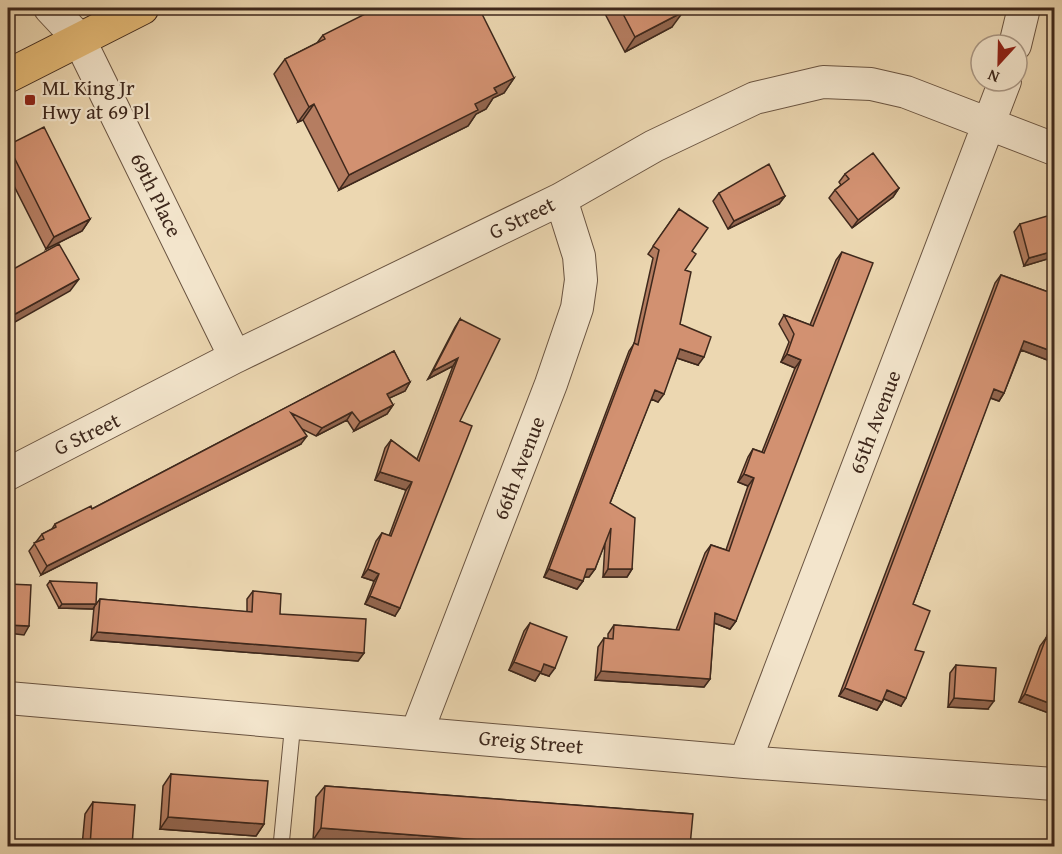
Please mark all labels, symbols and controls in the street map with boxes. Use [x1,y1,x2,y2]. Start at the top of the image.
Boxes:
north arrow [969,33,1029,93]
text: N [984,64,1003,90]
place label: ML King Jr Hwy at 69 Pl [42,72,150,127]
marker: ML King Jr Hwy at 69 Pl [23,93,37,107]
street label: 69th Place [123,147,190,242]
street label: G Street [483,188,561,247]
street label: 65th Avenue [841,365,909,478]
street label: G Street [48,404,126,463]
street label: 66th Avenue [485,411,553,524]
street label: Greig Street [478,721,585,762]

